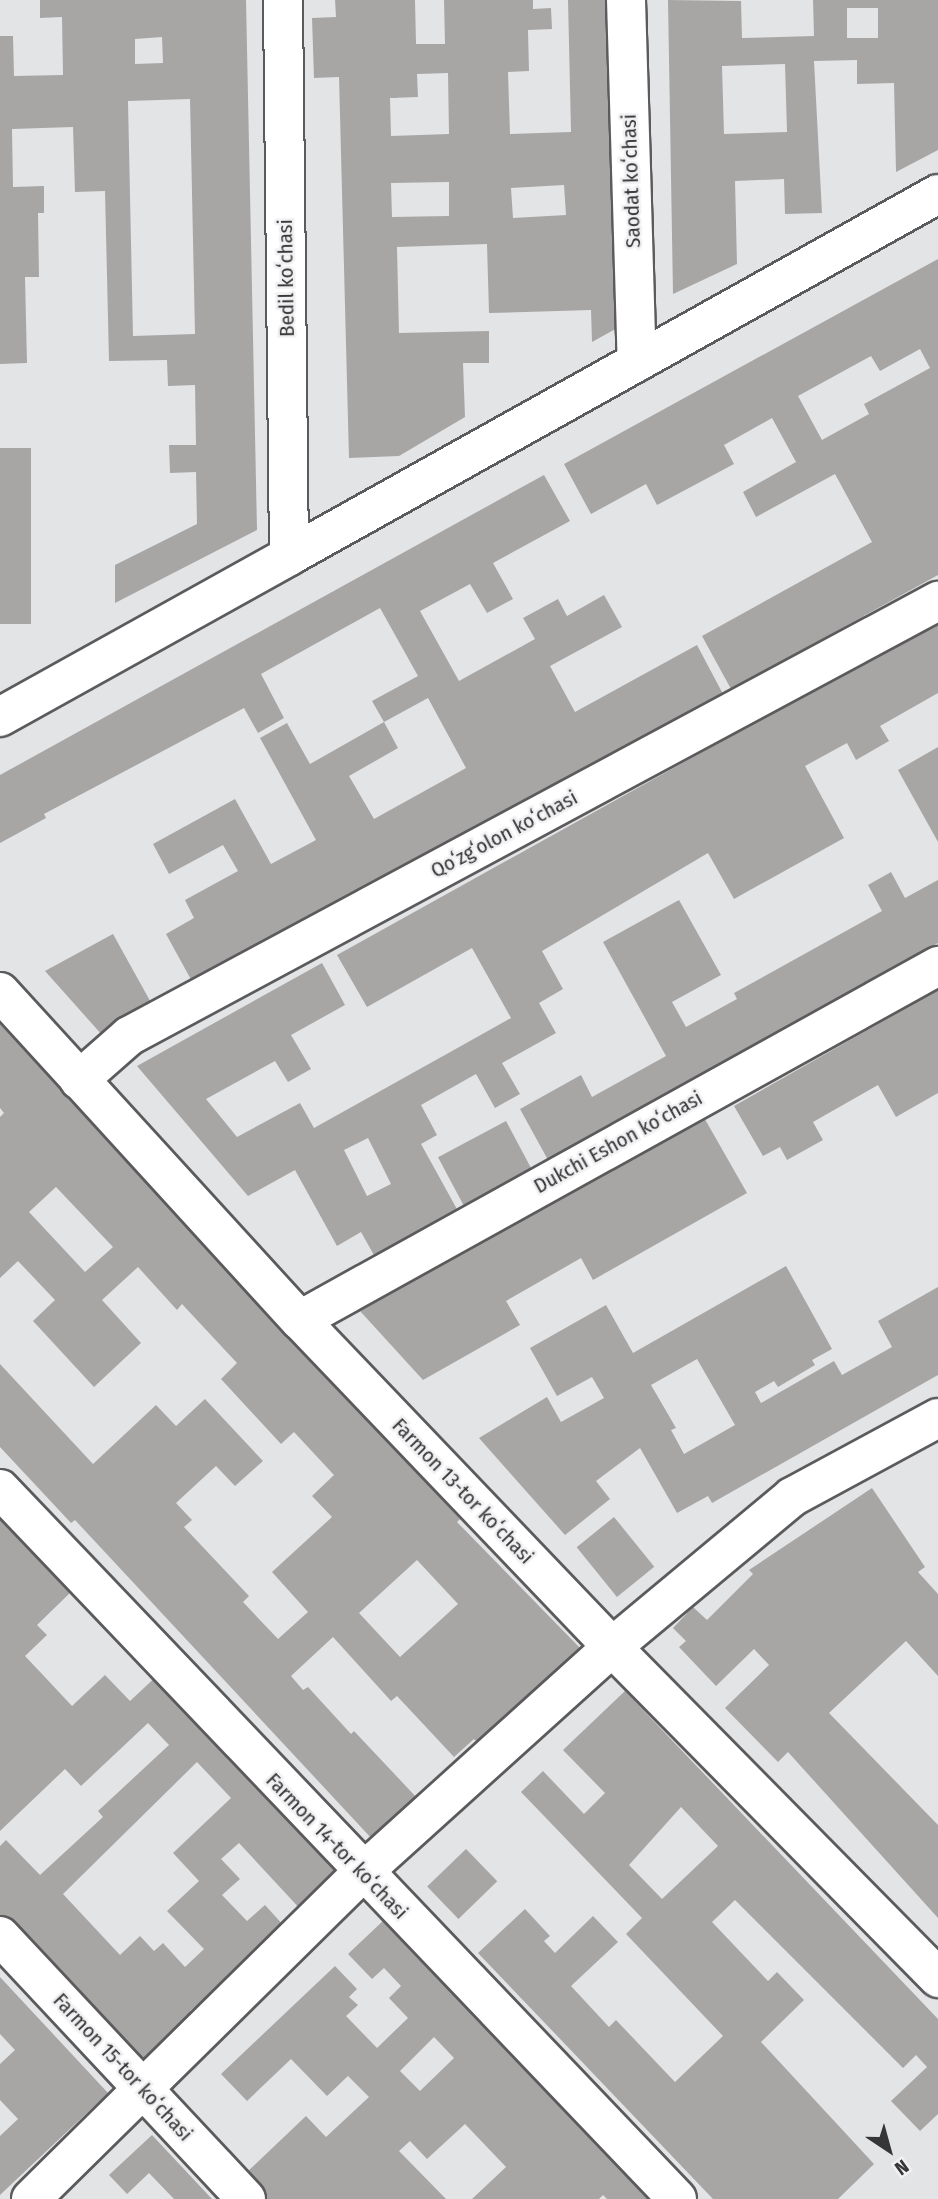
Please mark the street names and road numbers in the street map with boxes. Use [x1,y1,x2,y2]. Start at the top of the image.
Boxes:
street label: Saodat koʻchasi [616,114,646,248]
street label: Bedil koʻchasi [272,219,300,337]
street label: Qoʻzgʻolon koʻchasi [426,785,582,883]
street label: Dukchi Eshon koʻchasi [529,1085,707,1199]
street label: Farmon 13-tor koʻchasi [387,1413,539,1569]
street label: Farmon 14-tor koʻchasi [261,1768,413,1924]
street label: Farmon 15-tor koʻchasi [48,1988,198,2146]

